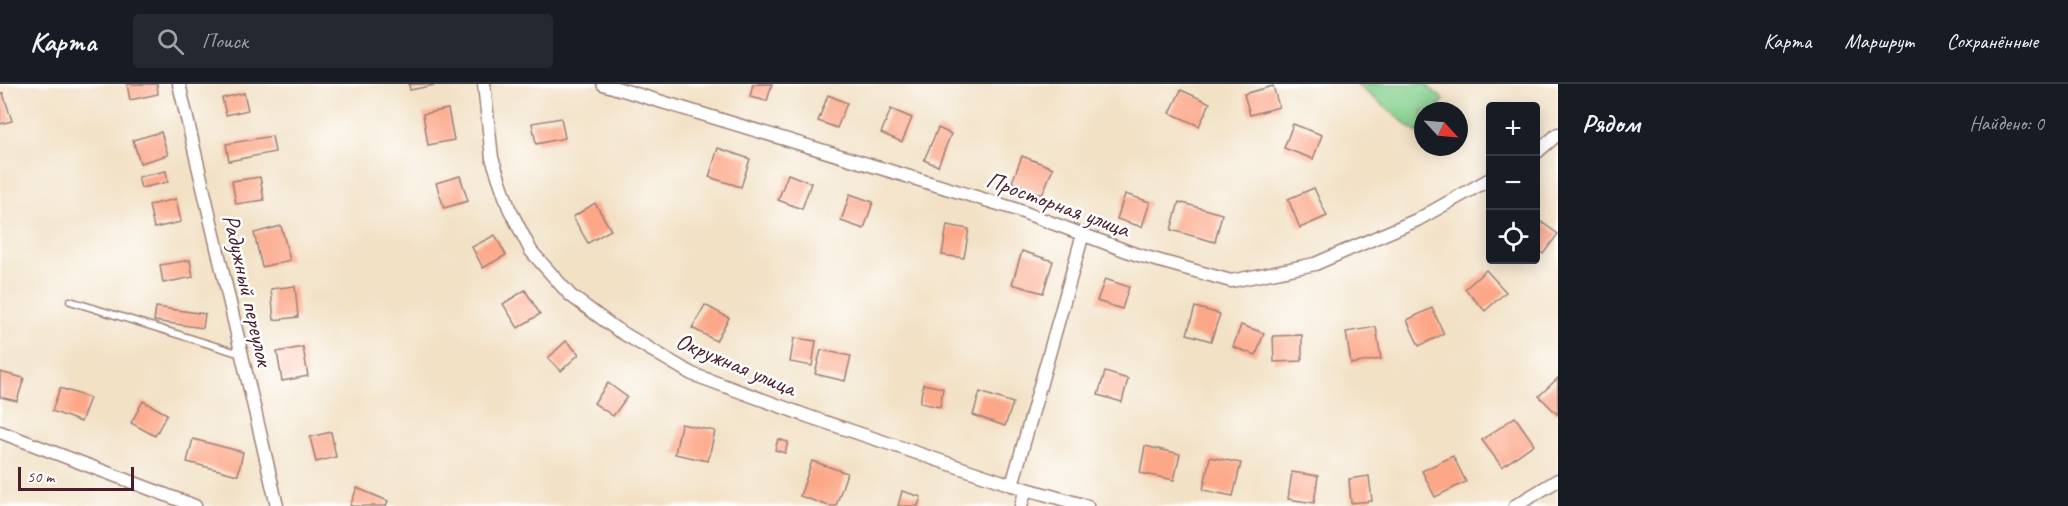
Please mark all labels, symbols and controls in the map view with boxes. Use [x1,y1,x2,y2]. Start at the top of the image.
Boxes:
search box [133,14,553,68]
text: Карта [30,24,97,59]
icon: search [154,25,187,58]
text: Поиск [202,27,248,55]
text: Карта [1763,28,1812,54]
text: Маршрут [1845,28,1914,54]
text: Сохранённые [1947,28,2038,54]
north arrow [1414,102,1468,156]
map controls [1486,102,1540,264]
button: + [1486,102,1540,156]
text: Рядом [1582,107,1640,140]
text: Найдено: 0 [1969,111,2044,136]
button: − [1486,156,1540,210]
street label: Просторная улица [982,164,1135,244]
button: locate [1486,210,1540,264]
street label: Радужный переулок [216,211,280,371]
street label: Окружная улица [671,325,803,404]
scale bar [18,464,134,492]
text: 50 m [27,467,54,487]

